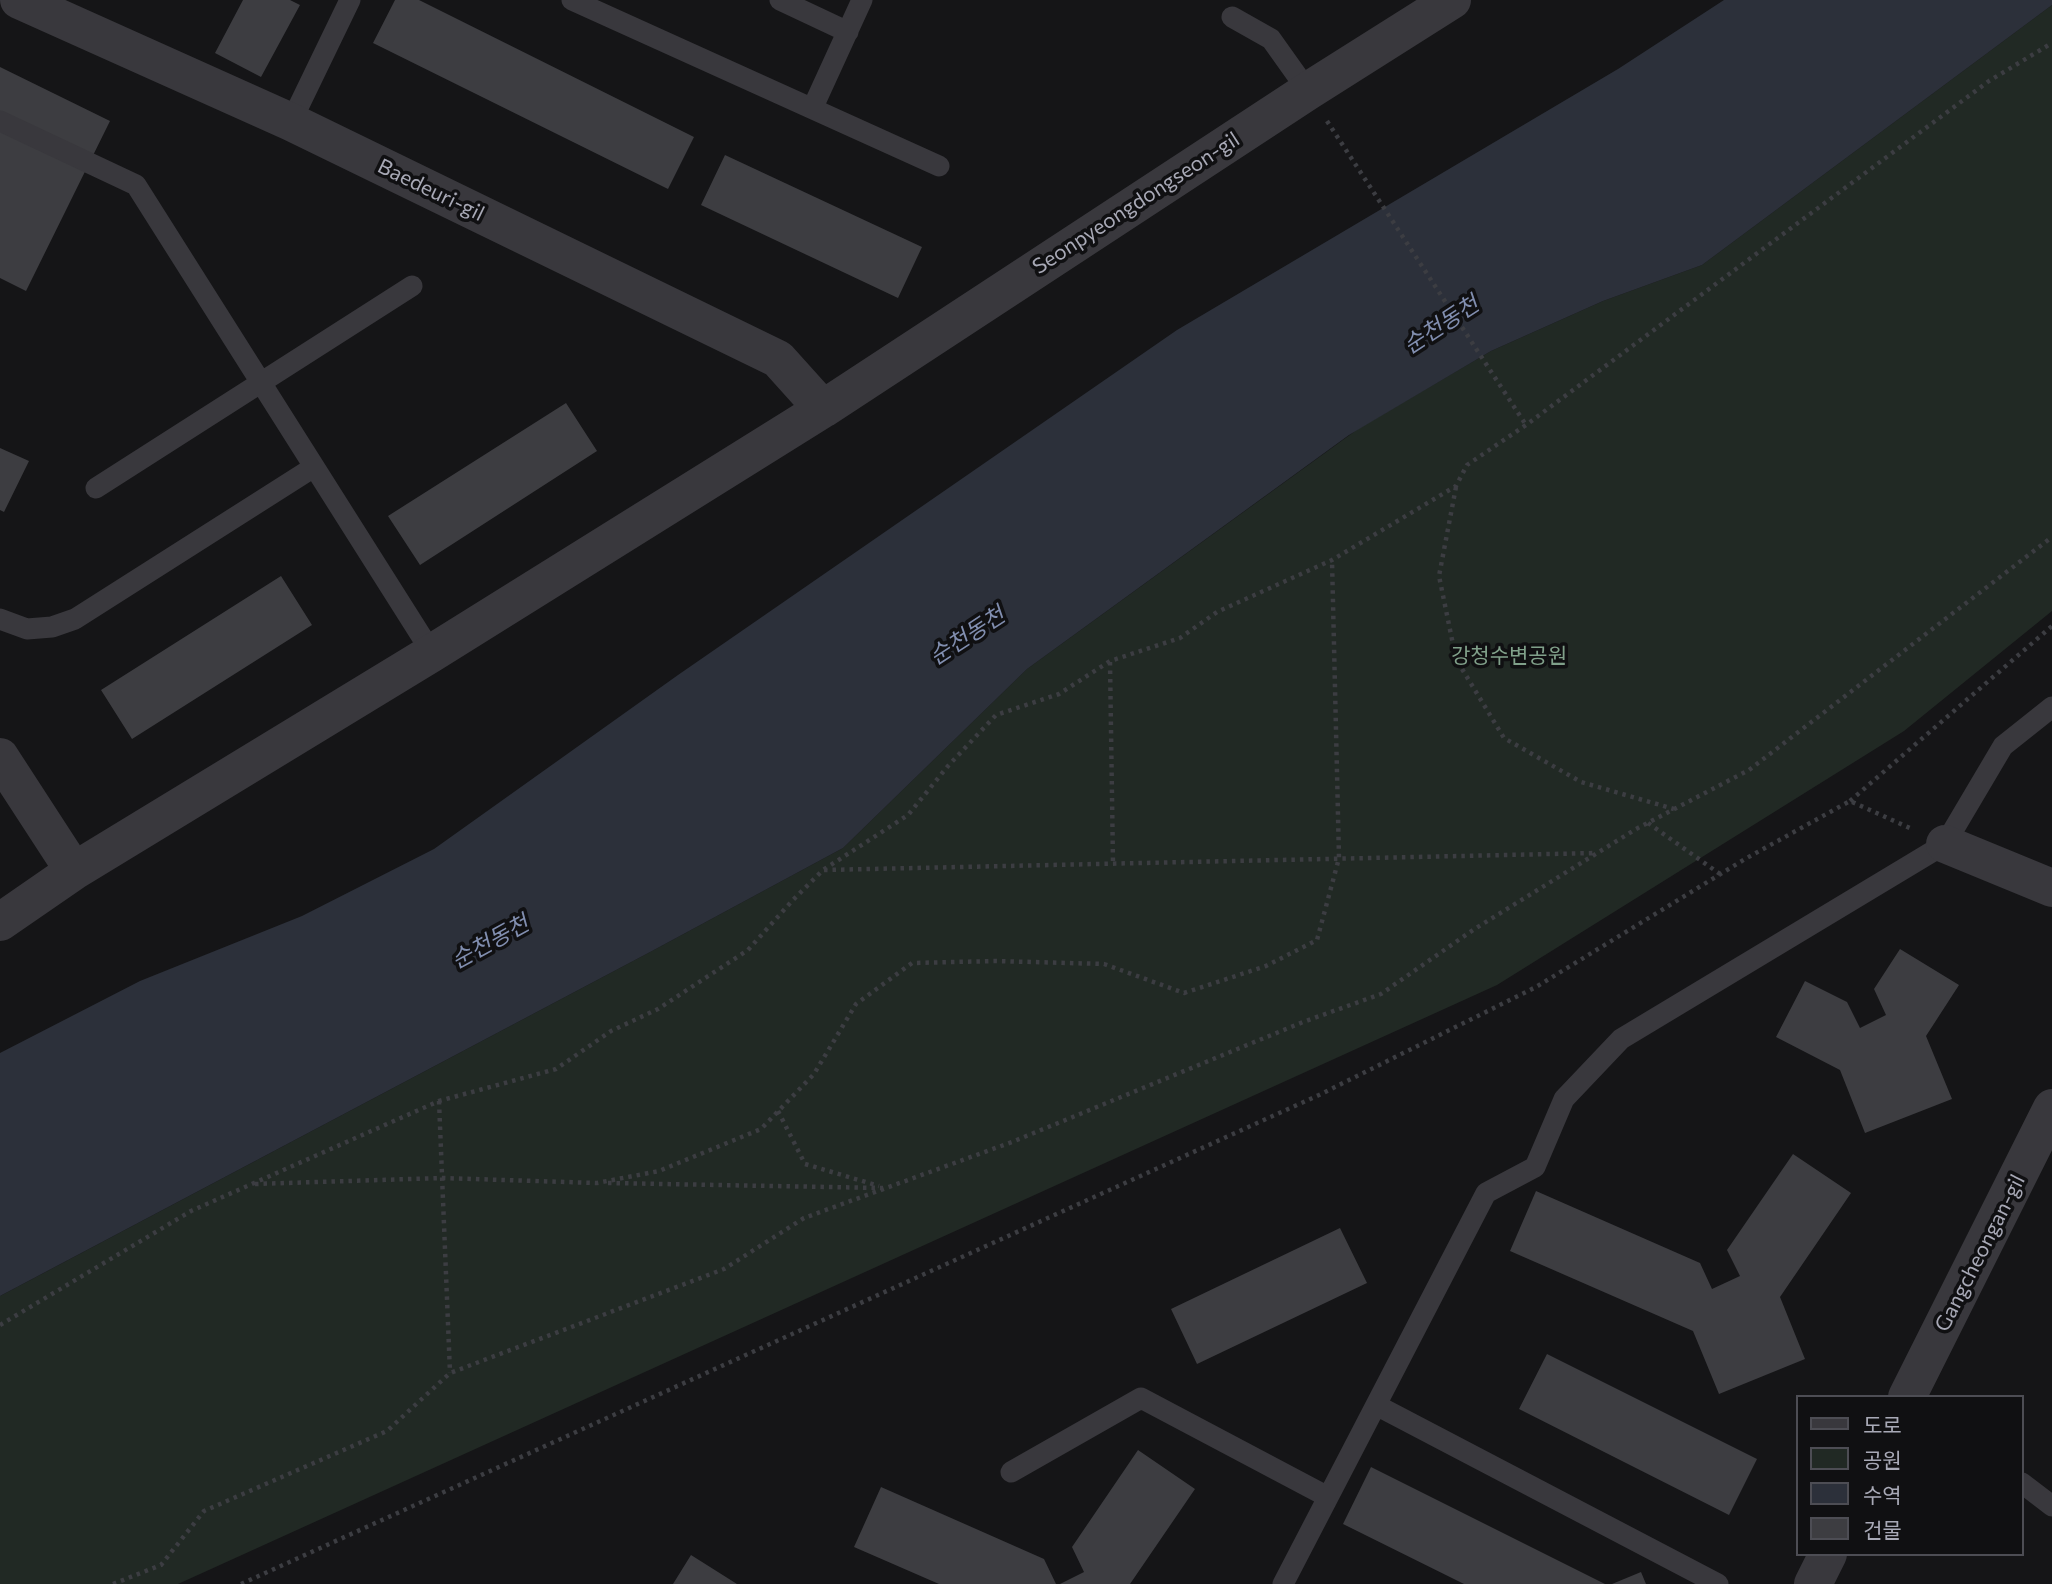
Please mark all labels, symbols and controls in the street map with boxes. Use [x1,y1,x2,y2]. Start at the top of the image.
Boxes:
street label: Seonpyeongdongseon-gil [1028,127,1244,279]
street label: Baedeuri-gil [374,153,488,227]
water label: 순천동천 [1398,290,1484,360]
water label: 순천동천 [924,601,1010,671]
park label: 강청수변공원 [1451,643,1567,669]
water label: 순천동천 [446,909,534,975]
street label: Gangcheongan-gil [1930,1170,2030,1336]
legend [1797,1395,2024,1556]
text: 도로 [1863,1412,1902,1437]
text: 공원 [1863,1447,1902,1472]
text: 수역 [1863,1482,1902,1507]
text: 건물 [1863,1517,1902,1542]

